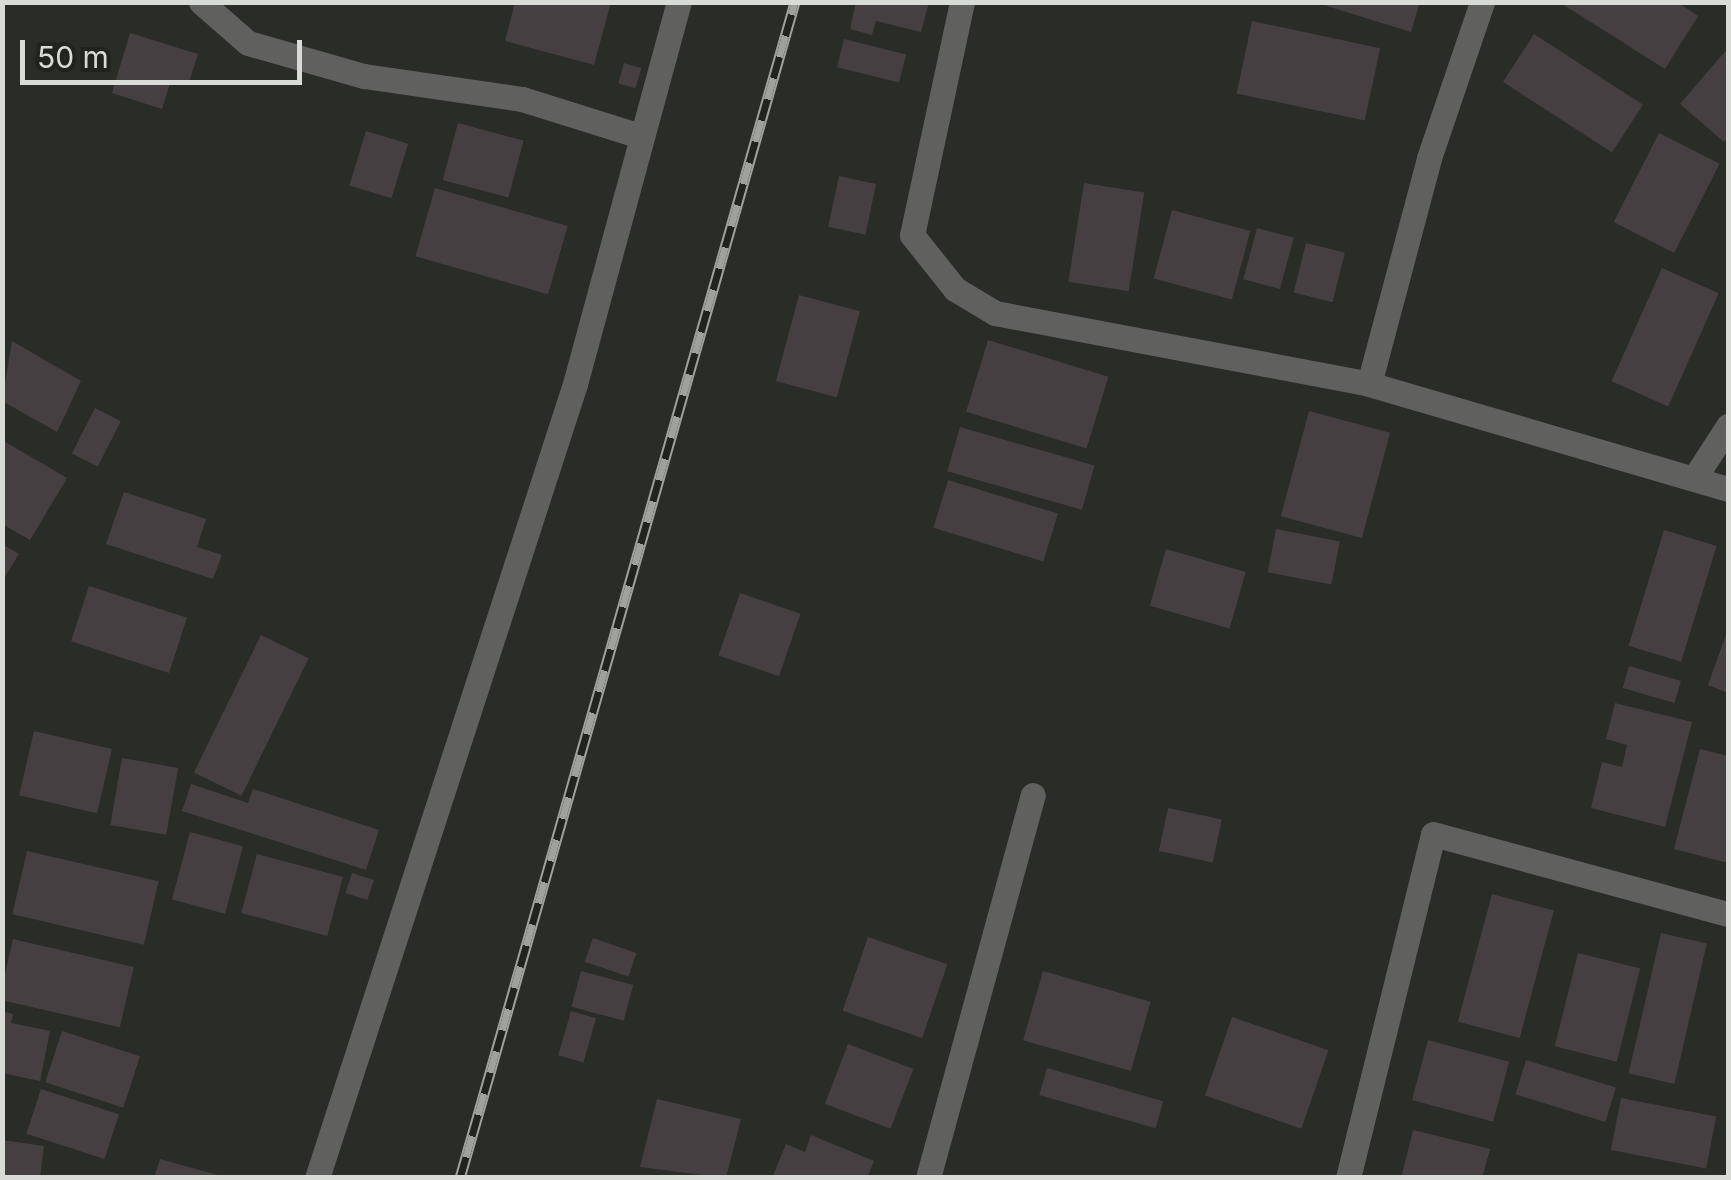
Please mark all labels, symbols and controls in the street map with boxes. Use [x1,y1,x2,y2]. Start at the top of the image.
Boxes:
scale bar [25,20,308,82]
text: 50 m [37,39,109,75]

